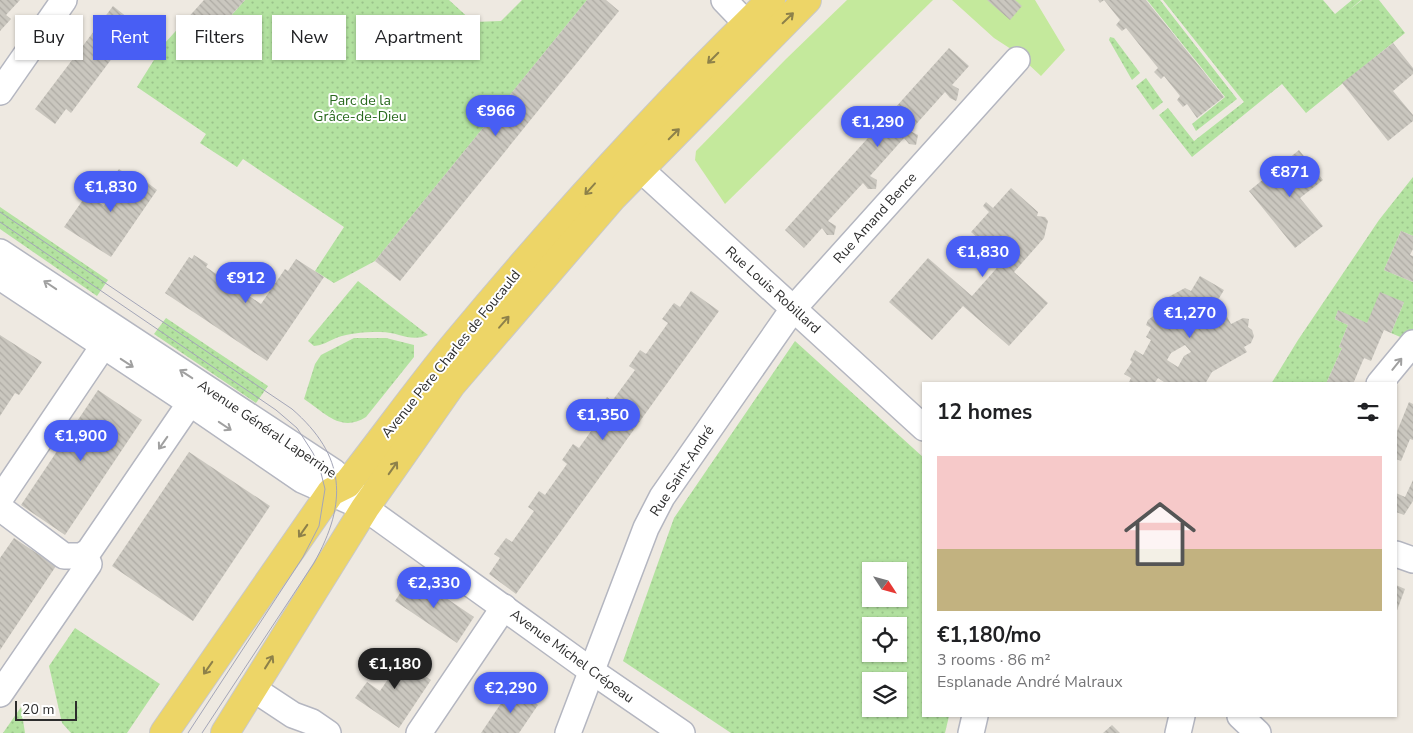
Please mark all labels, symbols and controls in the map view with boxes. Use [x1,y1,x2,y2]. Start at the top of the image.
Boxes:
one-way arrow [782,12,794,24]
chip: Buy [15,15,83,60]
chip: Rent [93,15,166,60]
chip: Filters [176,15,262,60]
chip: New [272,15,346,60]
chip: Apartment [356,15,480,60]
one-way arrow [707,52,719,65]
park label: Parc de la Grâce-de-Dieu [313,91,407,126]
pin: €966 [466,94,526,137]
text: €966 [477,100,515,122]
pin: €1,290 [837,106,919,148]
text: €1,290 [852,111,904,133]
one-way arrow [668,127,680,140]
pin: €871 [1260,156,1320,198]
text: €871 [1271,161,1309,183]
street label: Rue Amand Bence [829,168,921,268]
pin: €1,830 [70,170,152,213]
text: €1,830 [85,176,137,198]
one-way arrow [584,183,596,196]
pin: €1,830 [942,236,1024,278]
text: €1,830 [957,241,1009,263]
street label: Rue Louis Robillard [721,242,825,338]
pin: €912 [216,262,276,304]
street label: Avenue Père Charles de Foucauld [377,266,525,442]
text: €912 [227,267,265,289]
one-way arrow [43,280,57,291]
pin: €1,270 [1149,296,1231,339]
text: €1,270 [1164,302,1216,324]
one-way arrow [499,316,510,329]
one-way arrow [120,358,134,368]
one-way arrow [1391,358,1402,371]
one-way arrow [179,369,193,379]
street label: Avenue Général Laperrine [194,375,340,483]
pin: €1,350 [562,398,644,441]
text: 12 homes [937,398,1032,426]
icon: filters [1354,398,1382,426]
text: €1,350 [577,404,629,426]
pin: €1,900 [40,420,122,462]
one-way arrow [218,421,232,431]
street label: Rue Saint-André [646,422,718,520]
text: €1,900 [55,425,107,447]
one-way arrow [158,436,168,450]
one-way arrow [388,461,398,475]
icon: home [1115,489,1205,579]
one-way arrow [298,524,308,538]
north arrow [862,562,908,608]
map controls [862,562,907,717]
pin: €2,330 [393,566,475,609]
text: €2,330 [408,572,460,594]
street label: Avenue Michel Crépeau [506,605,638,707]
button: locate [862,617,907,662]
text: €1,180/mo [937,621,1041,649]
pin: €1,180 [354,648,436,690]
text: 3 rooms · 86 m² [937,649,1050,671]
text: €1,180 [369,653,421,675]
one-way arrow [264,655,274,669]
one-way arrow [203,660,213,674]
text: Esplanade André Malraux [937,671,1123,693]
pin: €2,290 [470,672,552,714]
button: layers [862,672,907,717]
text: €2,290 [485,677,537,699]
scale bar [15,698,78,721]
text: 20 m [22,700,54,719]

